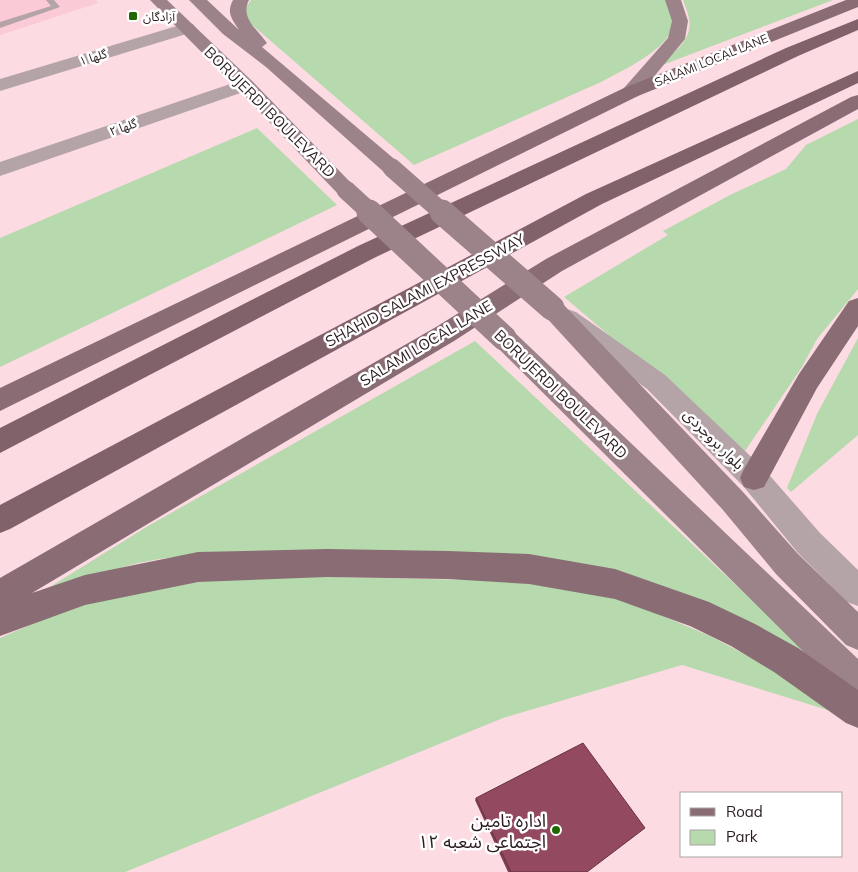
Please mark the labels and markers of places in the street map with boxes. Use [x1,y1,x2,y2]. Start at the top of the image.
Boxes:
place label: آزادگان [143,9,176,24]
marker: آزادگان [127,10,139,22]
place label: اداره تامین اجتماعی شعبه ۱۲ [418,809,546,853]
marker: اداره تامین اجتماعی شعبه ۱۲ [550,824,562,836]

